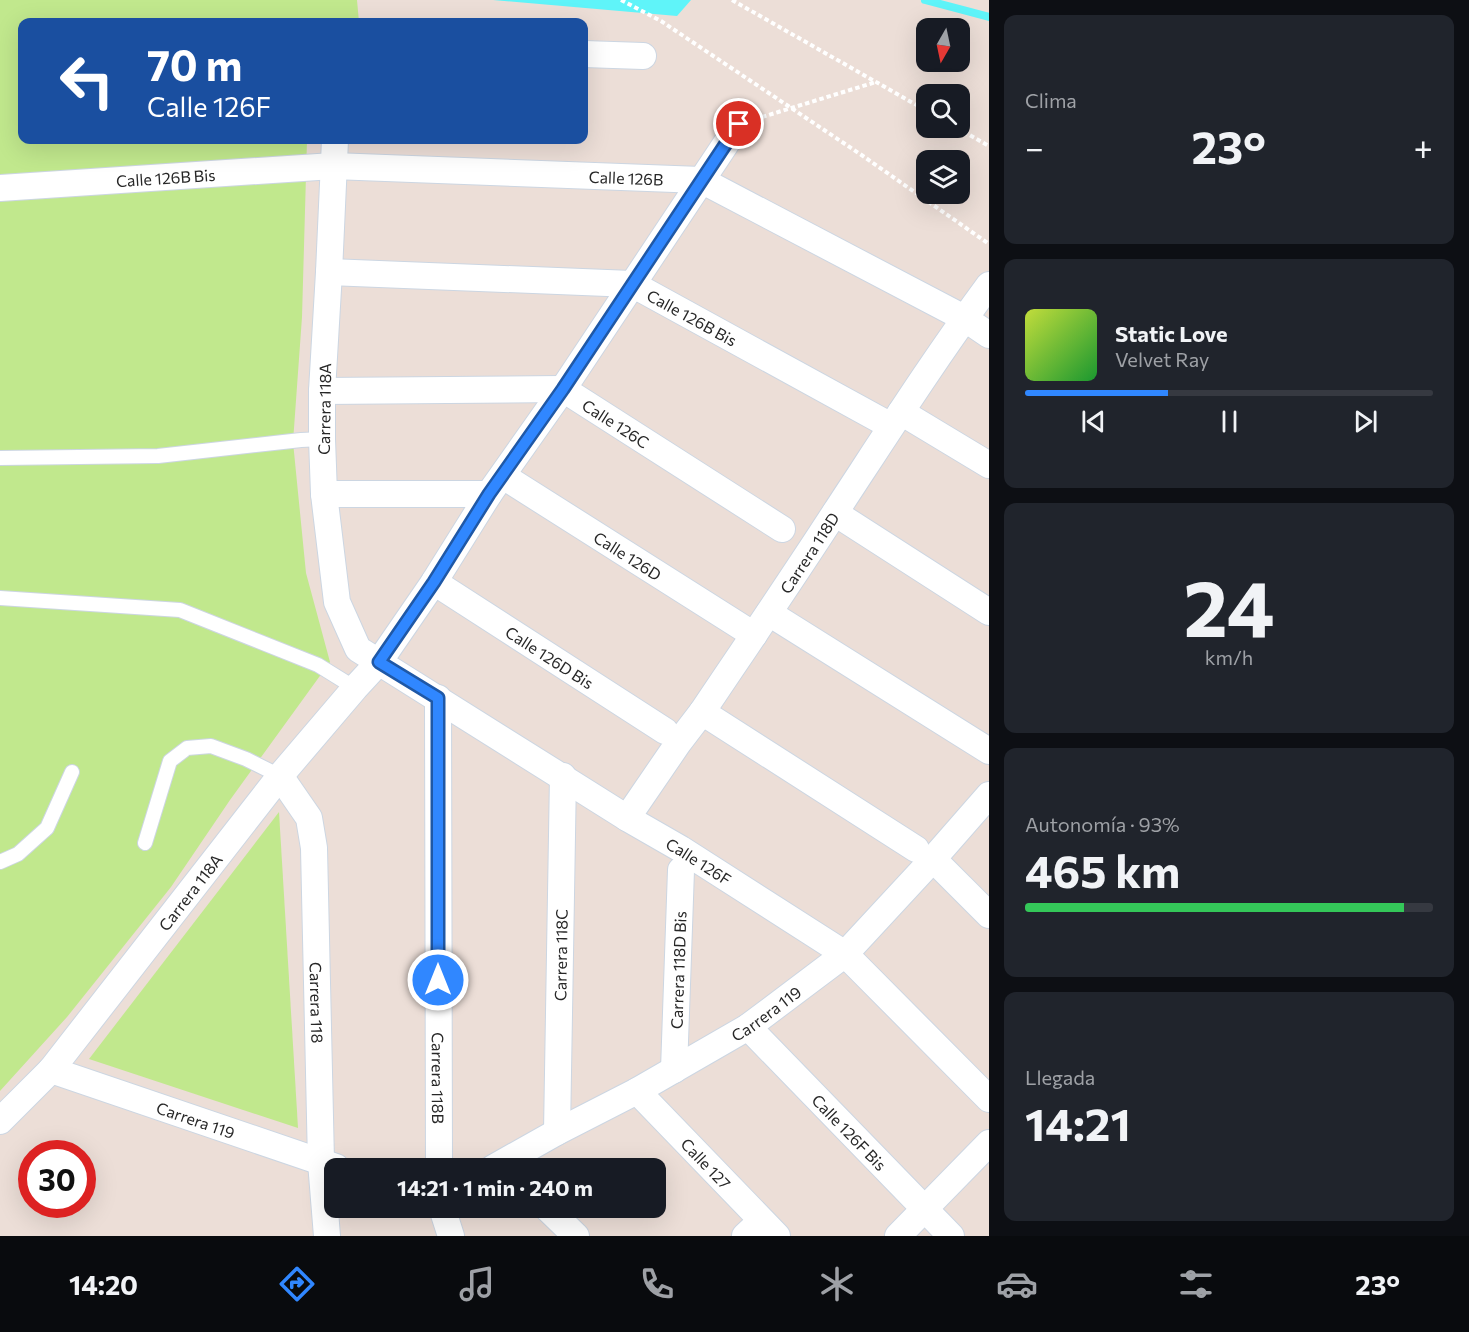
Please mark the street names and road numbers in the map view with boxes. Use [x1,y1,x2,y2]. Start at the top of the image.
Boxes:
street label: Calle 126B Bis [115,164,216,190]
street label: Calle 126B [588,166,664,188]
street label: Calle 126B Bis [644,285,741,349]
street label: Carrera 118A [314,363,334,455]
street label: Calle 126C [579,395,653,451]
street label: Carrera 118D [775,508,842,597]
street label: Calle 126D [591,527,665,584]
street label: Calle 126D Bis [502,621,598,692]
street label: Calle 126F [663,833,735,888]
street label: Carrera 118A [154,850,226,934]
street label: Carrera 118C [550,909,570,1001]
street label: Carrera 118D Bis [666,911,689,1029]
street label: Carrera 118 [307,962,328,1043]
street label: Carrera 119 [728,981,804,1044]
street label: Carrera 118B [429,1032,448,1124]
street label: Calle 126F Bis [809,1090,891,1174]
street label: Carrera 119 [154,1097,237,1141]
street label: Calle 127 [678,1134,735,1192]

